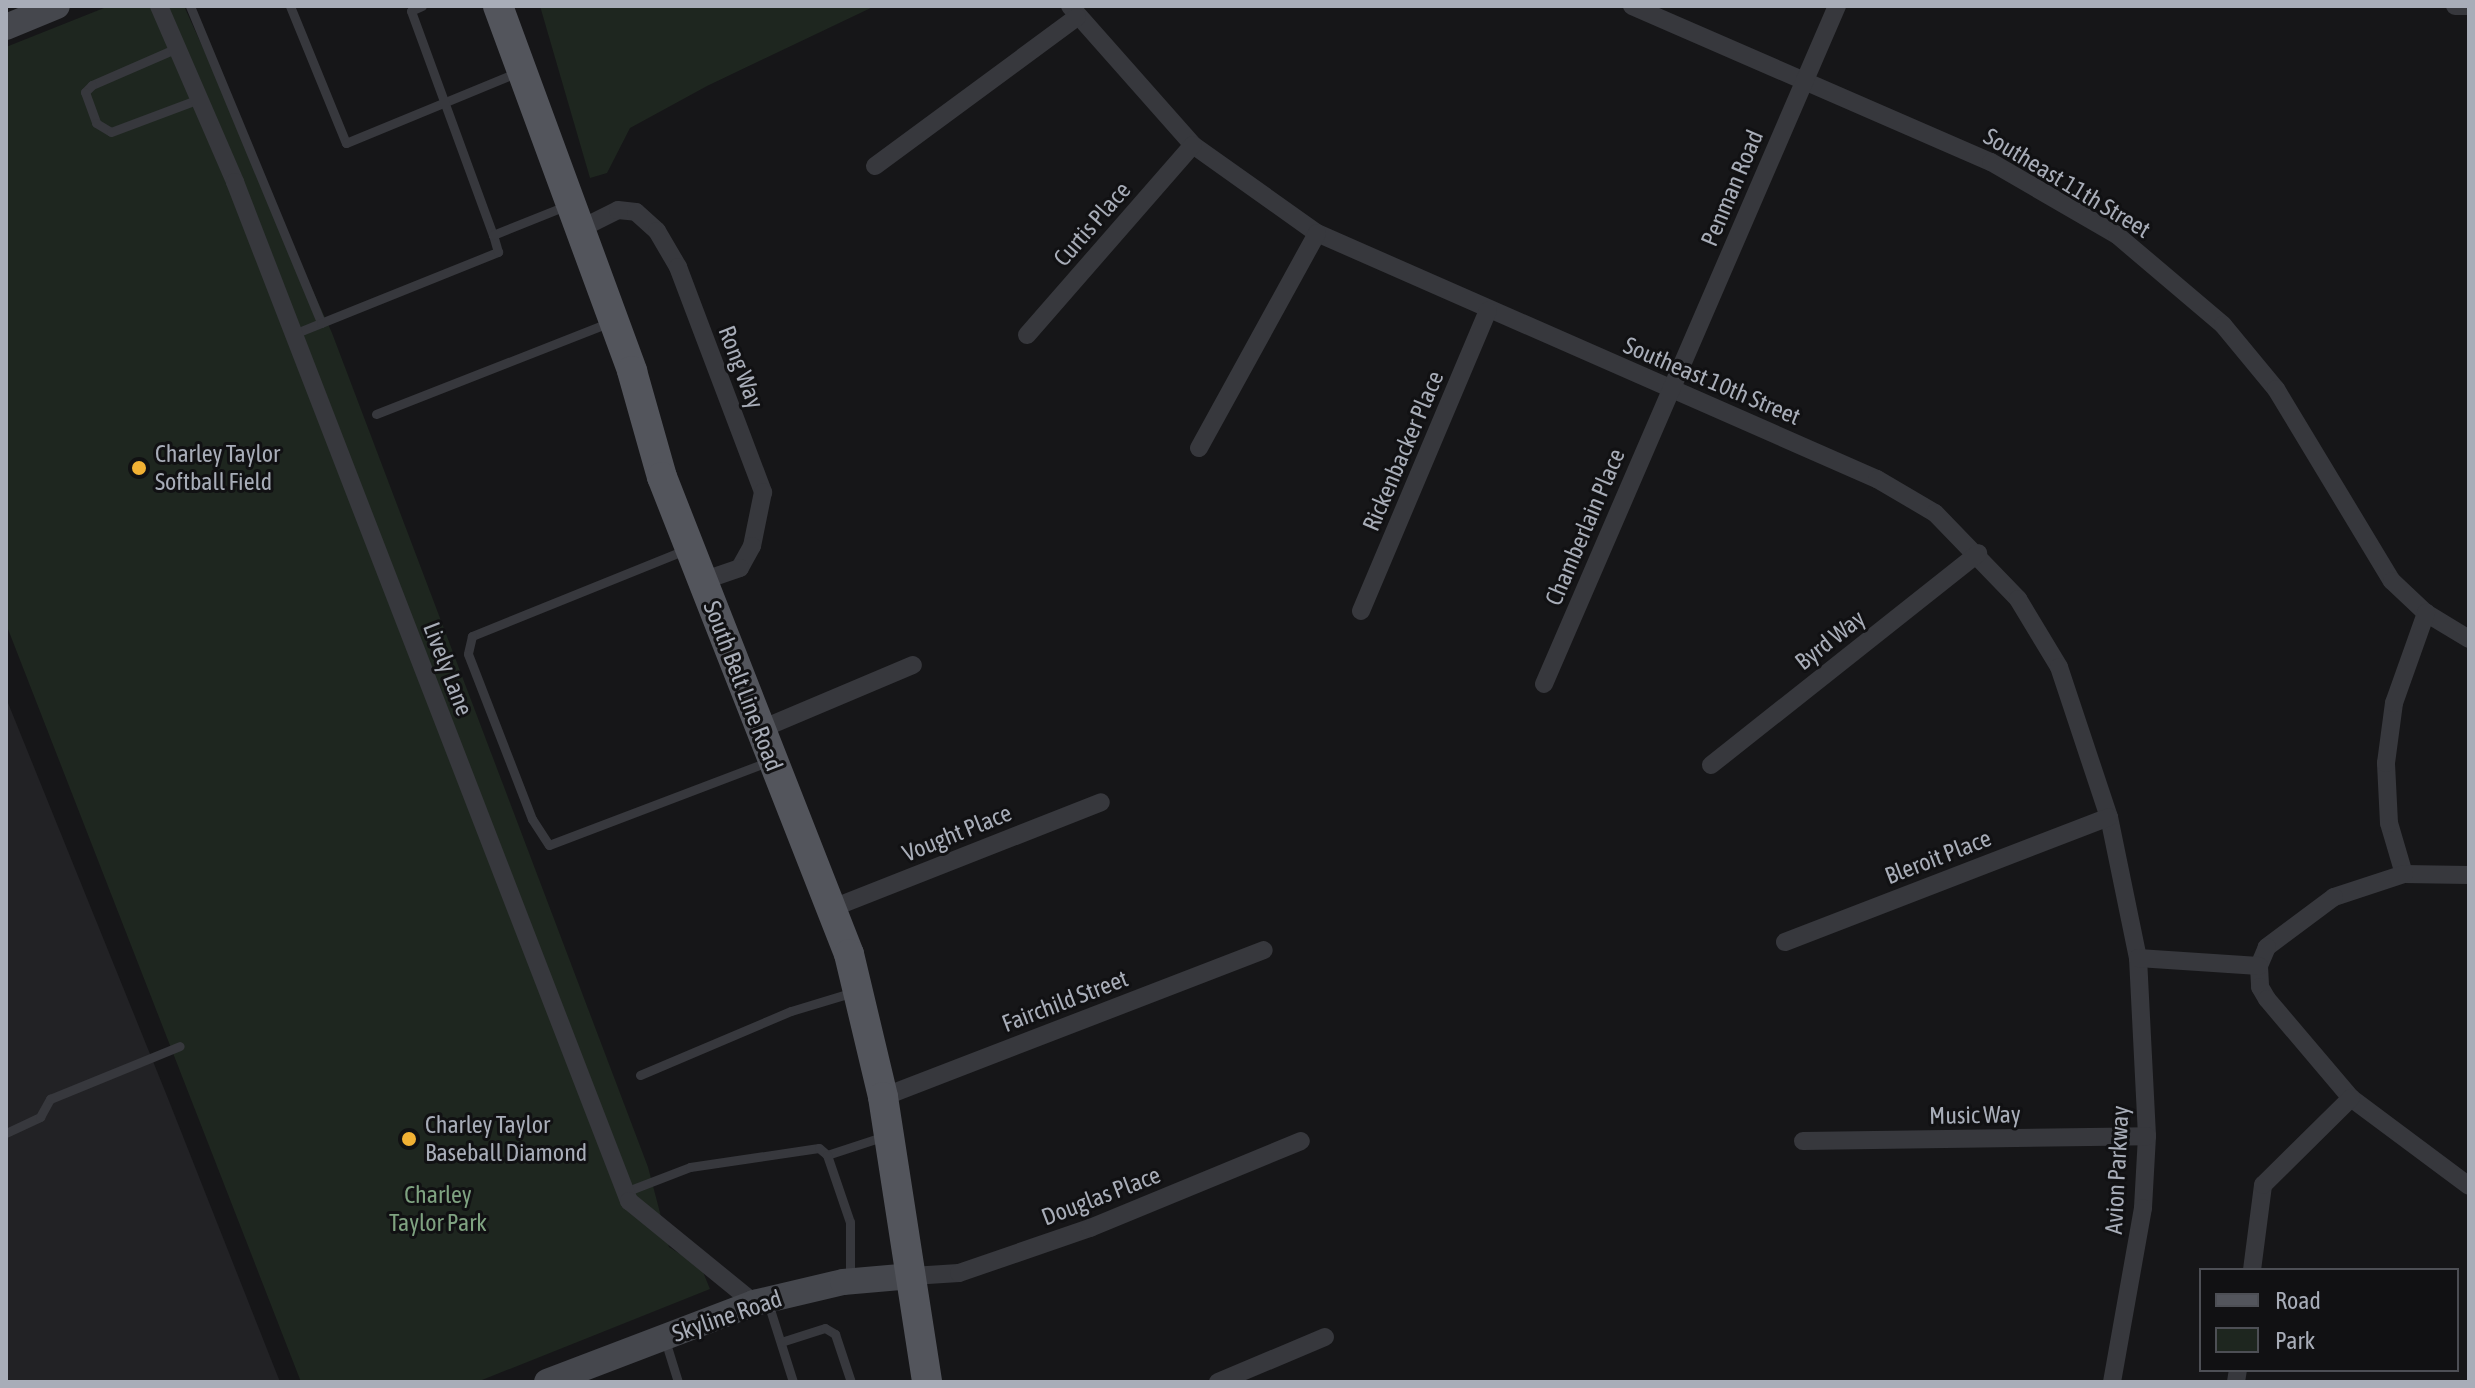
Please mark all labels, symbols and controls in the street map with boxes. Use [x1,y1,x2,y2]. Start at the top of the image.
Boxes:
street label: Southeast 11th Street [1978,122,2156,244]
street label: Penman Road [1695,126,1769,250]
street label: Curtis Place [1048,176,1136,272]
street label: Rong Way [712,322,770,412]
street label: Southeast 10th Street [1619,331,1805,431]
street label: Rickenbacker Place [1356,367,1450,535]
place label: Charley Taylor Softball Field [155,440,280,496]
street label: Chamberlain Place [1539,444,1631,610]
marker: Charley Taylor Softball Field [130,459,148,477]
street label: South Belt Line Road [697,597,789,775]
street label: Byrd Way [1789,604,1871,676]
street label: Lively Lane [417,618,479,720]
street label: Vought Place [898,798,1016,868]
street label: Bleroit Place [1881,824,1995,890]
street label: Fairchild Street [998,964,1132,1038]
street label: Music Way [1929,1100,2021,1130]
street label: Avion Parkway [2099,1105,2135,1235]
place label: Charley Taylor Baseball Diamond [425,1111,587,1167]
marker: Charley Taylor Baseball Diamond [400,1130,418,1148]
street label: Douglas Place [1038,1160,1164,1232]
park label: Charley Taylor Park [389,1181,487,1237]
legend [2199,1268,2459,1372]
street label: Skyline Road [668,1284,786,1348]
text: Road [2275,1287,2321,1314]
text: Park [2275,1327,2315,1354]

